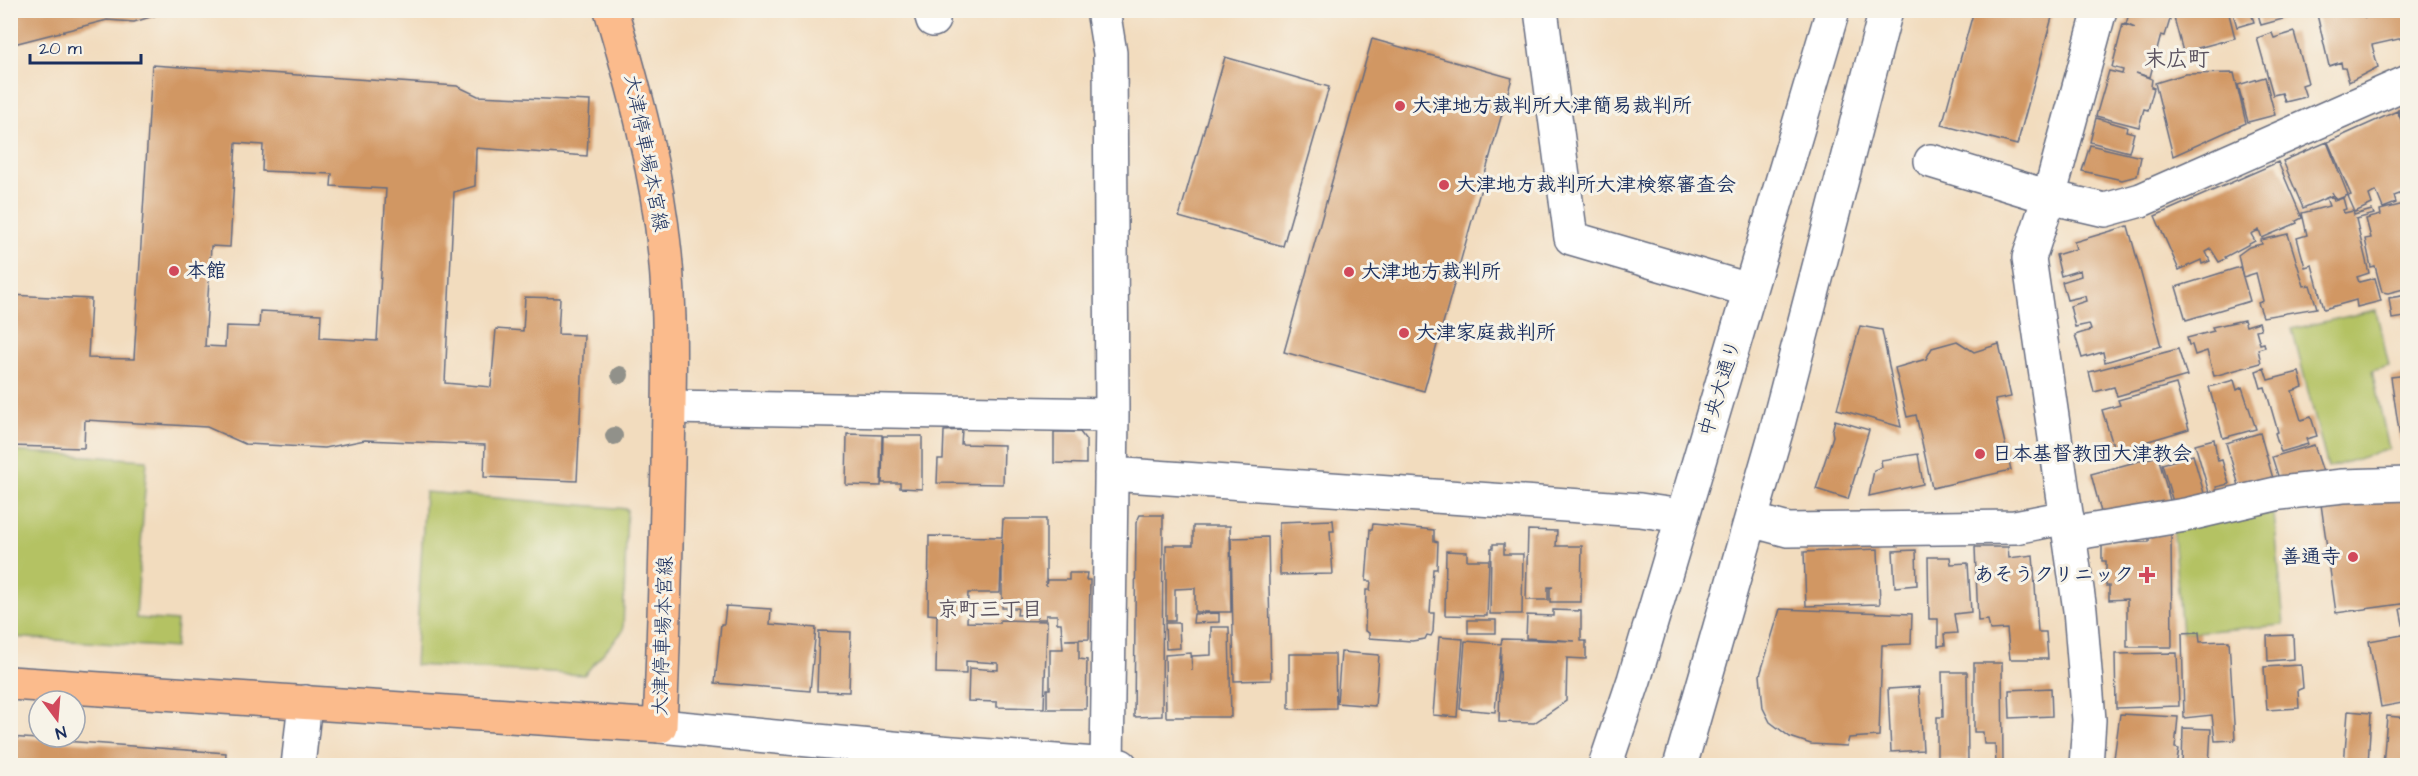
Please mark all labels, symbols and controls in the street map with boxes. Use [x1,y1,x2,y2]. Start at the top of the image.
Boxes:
scale bar [30,27,141,65]
text: 20 m [39,36,82,61]
district label: 末広町 [2144,44,2210,75]
street label: 大津停車場本宮線 [617,72,675,234]
place label: 大津地方裁判所大津簡易裁判所 [1412,92,1692,120]
marker: 大津地方裁判所大津簡易裁判所 [1393,99,1407,113]
place label: 大津地方裁判所大津検察審査会 [1456,171,1736,199]
marker: 大津地方裁判所大津検察審査会 [1437,178,1451,192]
place label: 本館 [186,257,226,285]
place label: 大津地方裁判所 [1361,258,1501,286]
marker: 本館 [167,264,181,278]
marker: 大津地方裁判所 [1342,265,1356,279]
place label: 大津家庭裁判所 [1416,319,1556,347]
marker: 大津家庭裁判所 [1397,326,1411,340]
street label: 中央大通り [1692,336,1748,440]
place label: 日本基督教団大津教会 [1992,440,2192,468]
marker: 日本基督教団大津教会 [1973,447,1987,461]
place label: 善通寺 [2281,543,2341,571]
marker: 善通寺 [2346,550,2360,564]
street label: 大津停車場本宮線 [646,556,680,716]
place label: あそうクリニック [1974,561,2134,589]
marker: あそうクリニック [2138,566,2156,584]
district label: 京町三丁目 [938,595,1043,624]
north arrow [27,689,87,749]
text: N [53,721,69,744]

